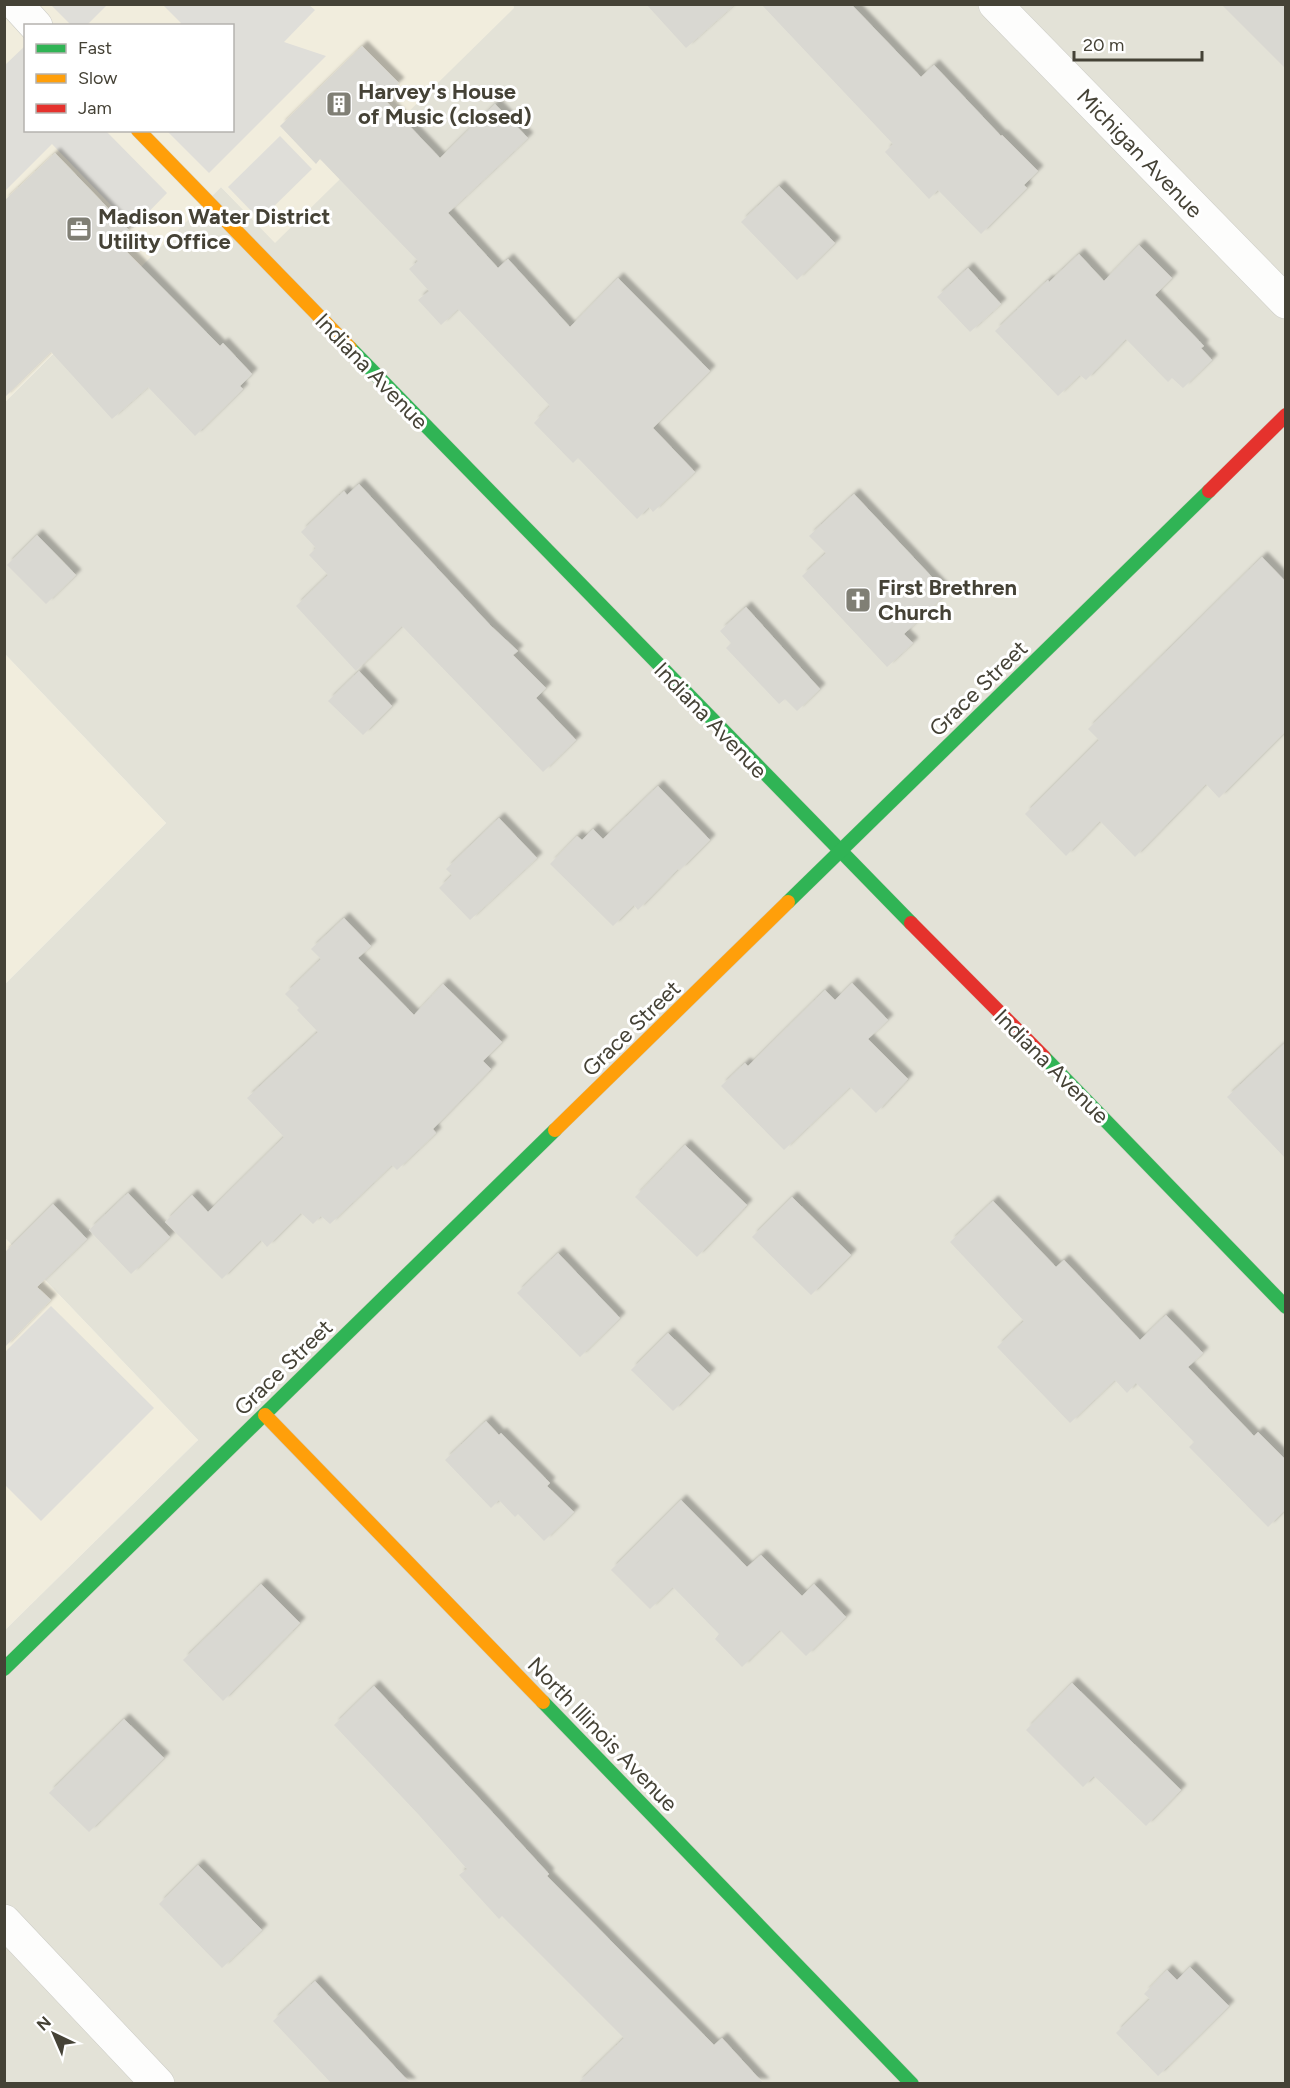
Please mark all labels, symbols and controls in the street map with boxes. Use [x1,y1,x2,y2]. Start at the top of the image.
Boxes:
legend [24,24,234,132]
scale bar [1074,24,1202,62]
text: 20 m [1083,34,1124,56]
text: Fast [78,37,112,59]
text: Slow [78,67,117,89]
place label: Harvey's House of Music (closed) [358,78,532,130]
street label: Michigan Avenue [1071,83,1208,224]
building icon: Harvey's House of Music (closed) [324,89,354,119]
text: Jam [78,97,112,119]
place label: Madison Water District Utility Office [98,203,330,255]
office icon: Madison Water District Utility Office [64,214,94,244]
street label: Indiana Avenue [310,308,434,435]
place label: First Brethren Church [878,574,1017,626]
church icon: First Brethren Church [843,585,873,615]
street label: Grace Street [924,635,1033,742]
street label: Indiana Avenue [649,657,773,784]
street label: Grace Street [577,975,686,1082]
street label: Indiana Avenue [989,1003,1115,1129]
street label: Grace Street [229,1314,338,1421]
street label: North Illinois Avenue [522,1652,683,1817]
north arrow [24,2004,84,2064]
text: N [33,2012,55,2035]

